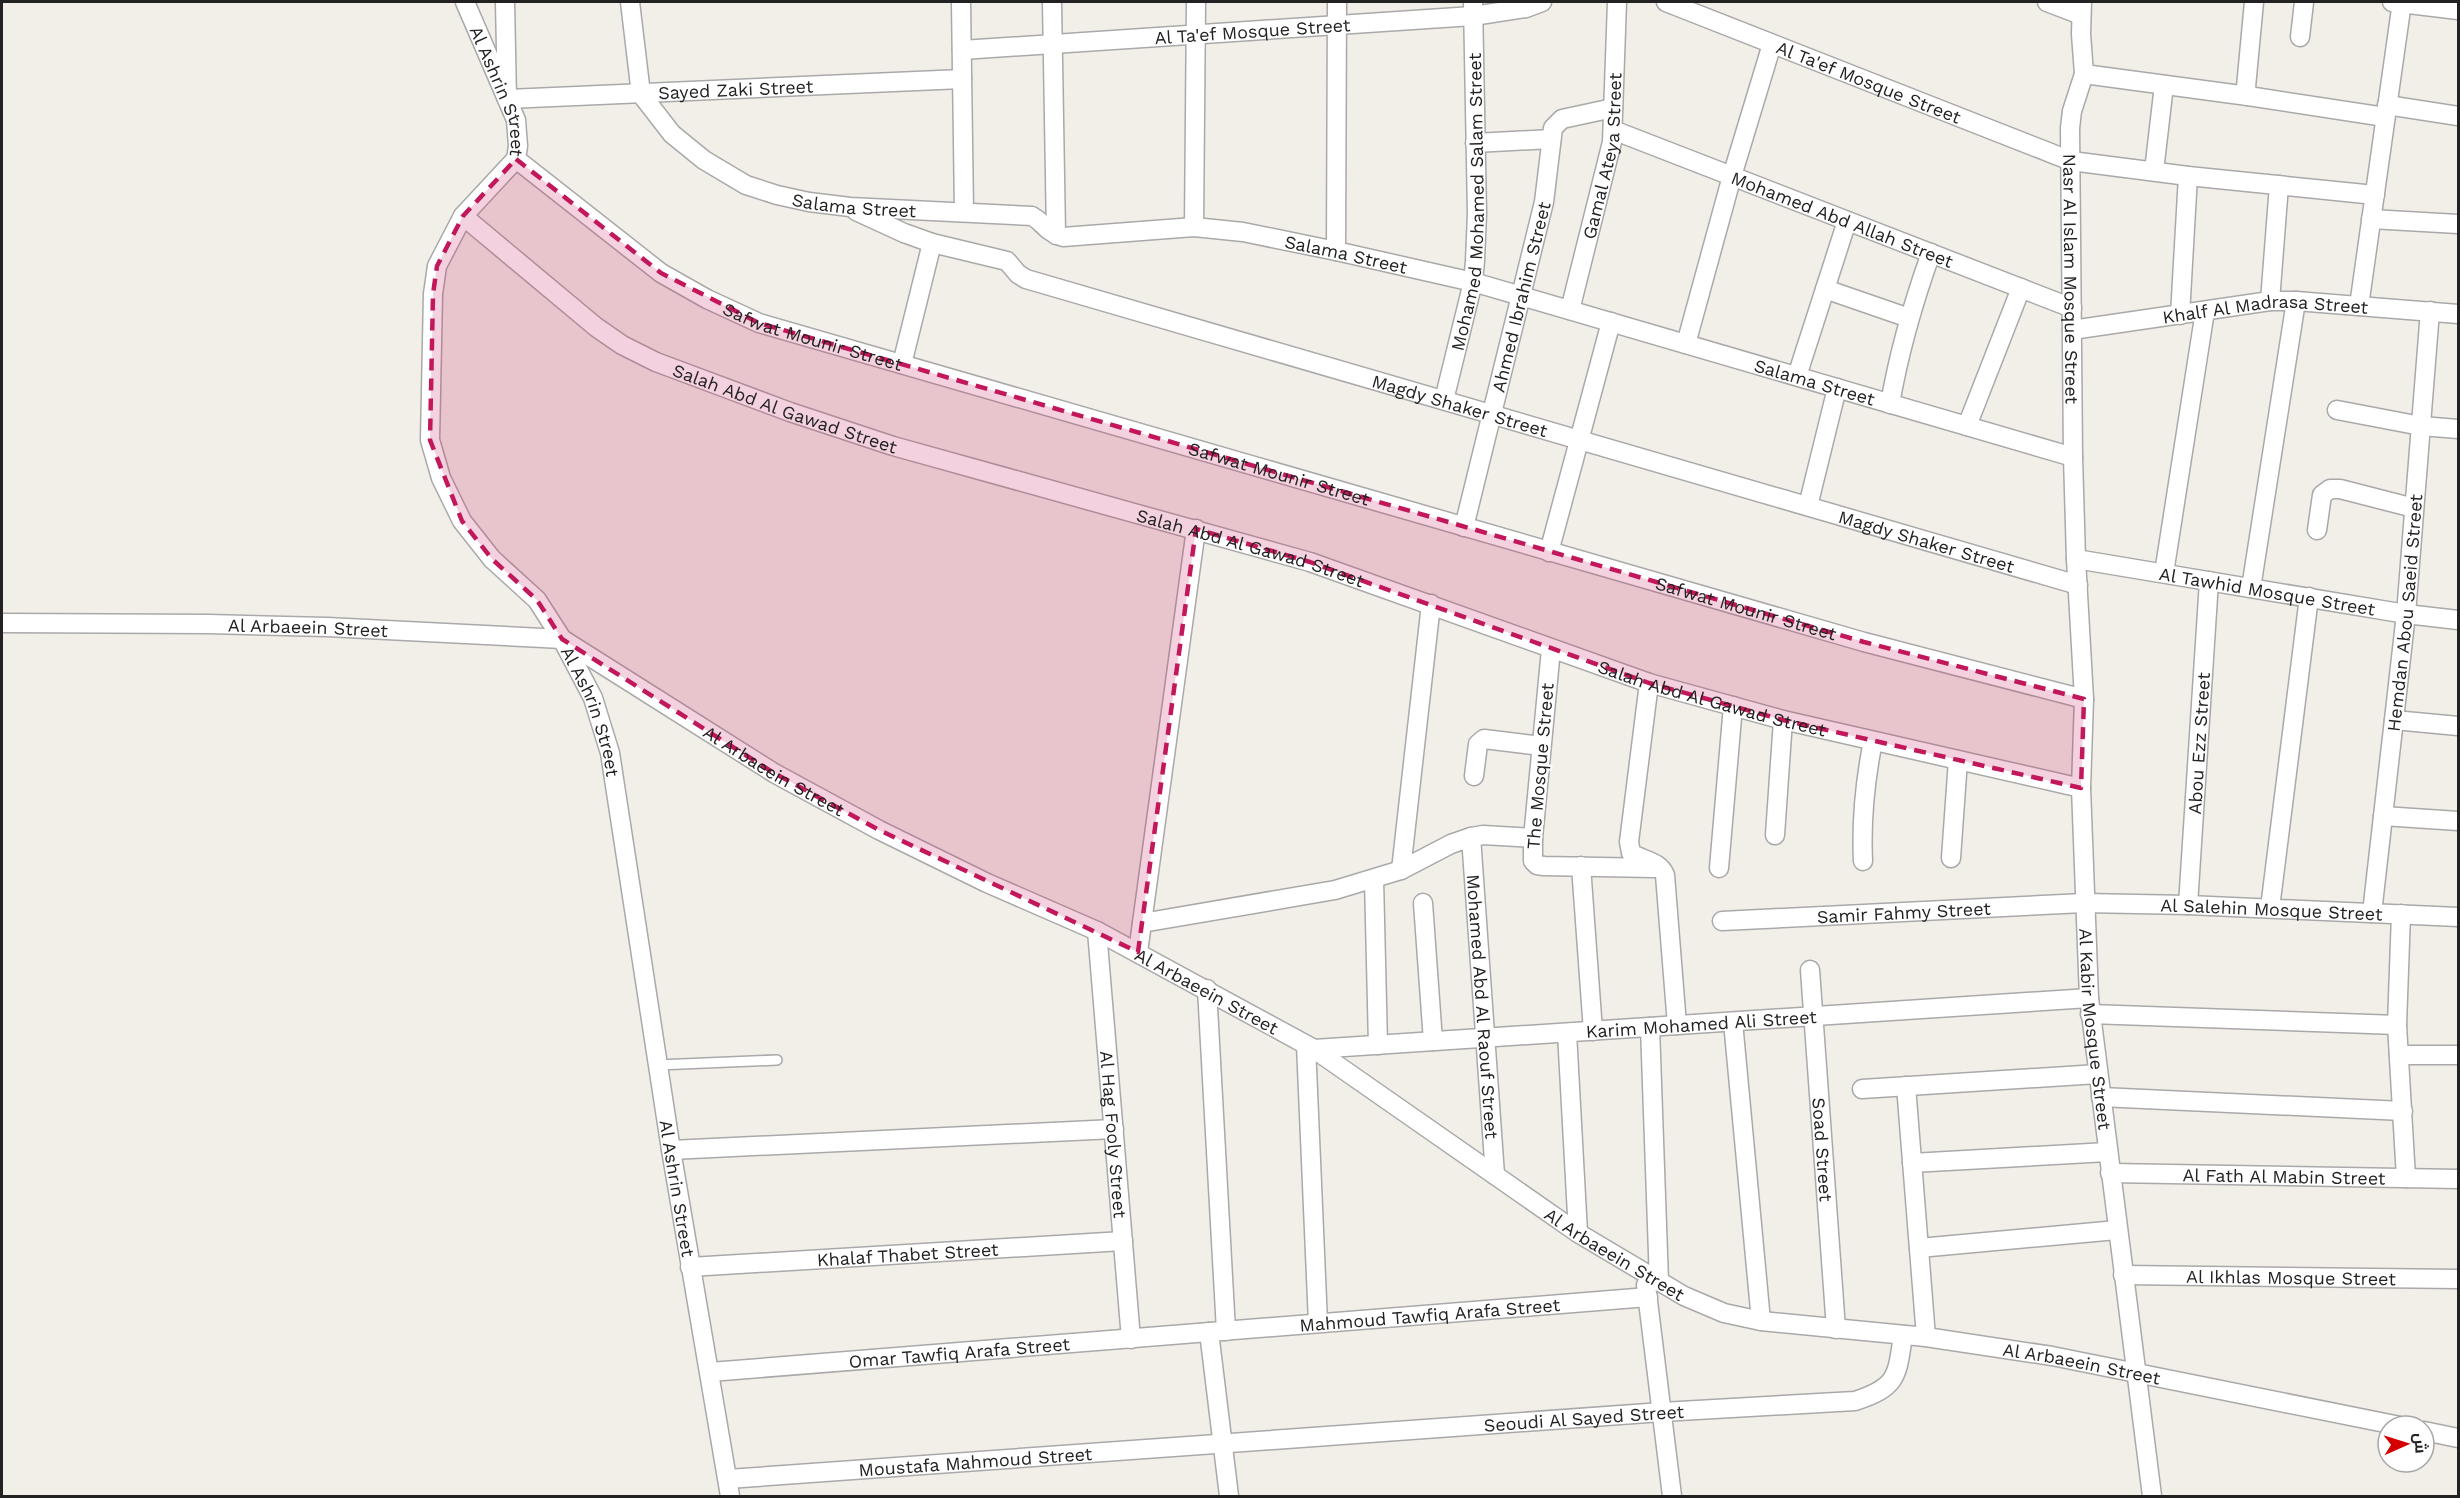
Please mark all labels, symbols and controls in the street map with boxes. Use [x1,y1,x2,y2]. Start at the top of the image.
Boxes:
street label: Al Ta'ef Mosque Street [1154,14,1351,48]
street label: Al Ashrin Street [466,22,529,158]
street label: Al Ta'ef Mosque Street [1774,36,1965,127]
street label: Mohamed Mohamed Salam Street [1446,52,1488,353]
street label: Gamal Ateya Street [1578,72,1625,241]
street label: Sayed Zaki Street [658,75,814,103]
street label: Nasr Al Islam Mosque Street [2060,154,2083,405]
street label: Mohamed Abd Allah Street [1728,166,1957,272]
street label: Salama Street [790,188,917,221]
street label: Ahmed Ibrahim Street [1487,199,1554,394]
street label: Salama Street [1283,230,1410,277]
street label: Khalf Al Madrasa Street [2161,290,2369,327]
street label: Safwat Mounir Street [720,297,906,375]
street label: Salama Street [1752,354,1878,409]
street label: Salah Abd Al Gawad Street [670,359,900,457]
street label: Magdy Shaker Street [1370,370,1551,441]
street label: Safwat Mounir Street [1186,437,1373,509]
street label: Hemdan Abou Saeid Street [2382,493,2426,733]
street label: Salah Abd Al Gawad Street [1134,504,1368,591]
street label: Magdy Shaker Street [1836,505,2017,577]
street label: Al Tawhid Mosque Street [2158,563,2377,619]
street label: Safwat Mounir Street [1653,572,1839,644]
street label: Al Arbaeein Street [228,614,389,641]
street label: Al Ashrin Street [557,643,624,778]
street label: Salah Abd Al Gawad Street [1595,655,1829,740]
street label: Abou Ezz Street [2183,671,2214,815]
street label: The Mosque Street [1522,682,1558,850]
street label: Al Arbaeein Street [700,721,849,820]
street label: Mohamed Abd Al Raouf Street [1463,873,1503,1140]
street label: Al Salehin Mosque Street [2160,894,2383,924]
street label: Samir Fahmy Street [1816,897,1992,927]
street label: Al Kabir Mosque Street [2076,928,2116,1131]
street label: Al Arbaeein Street [1132,943,1283,1038]
street label: Karim Mohamed Ali Street [1585,1005,1818,1042]
street label: Al Hag Fooly Street [1097,1050,1131,1219]
street label: Soad Street [1809,1097,1837,1203]
street label: Al Ashrin Street [656,1118,700,1259]
street label: Al Fath Al Mabin Street [2182,1164,2386,1188]
street label: Al Arbaeein Street [1541,1203,1689,1305]
street label: Khalaf Thabet Street [816,1238,1000,1270]
street label: Al Ikhlas Mosque Street [2186,1265,2396,1289]
street label: Mahmoud Tawfiq Arafa Street [1299,1294,1561,1335]
street label: Omar Tawfiq Arafa Street [848,1333,1071,1371]
street label: Al Arbaeein Street [2001,1338,2163,1388]
street label: Seoudi Al Sayed Street [1483,1400,1685,1435]
north arrow [2376,1414,2436,1474]
text: ش [2410,1432,2431,1454]
street label: Moustafa Mahmoud Street [858,1442,1093,1480]

